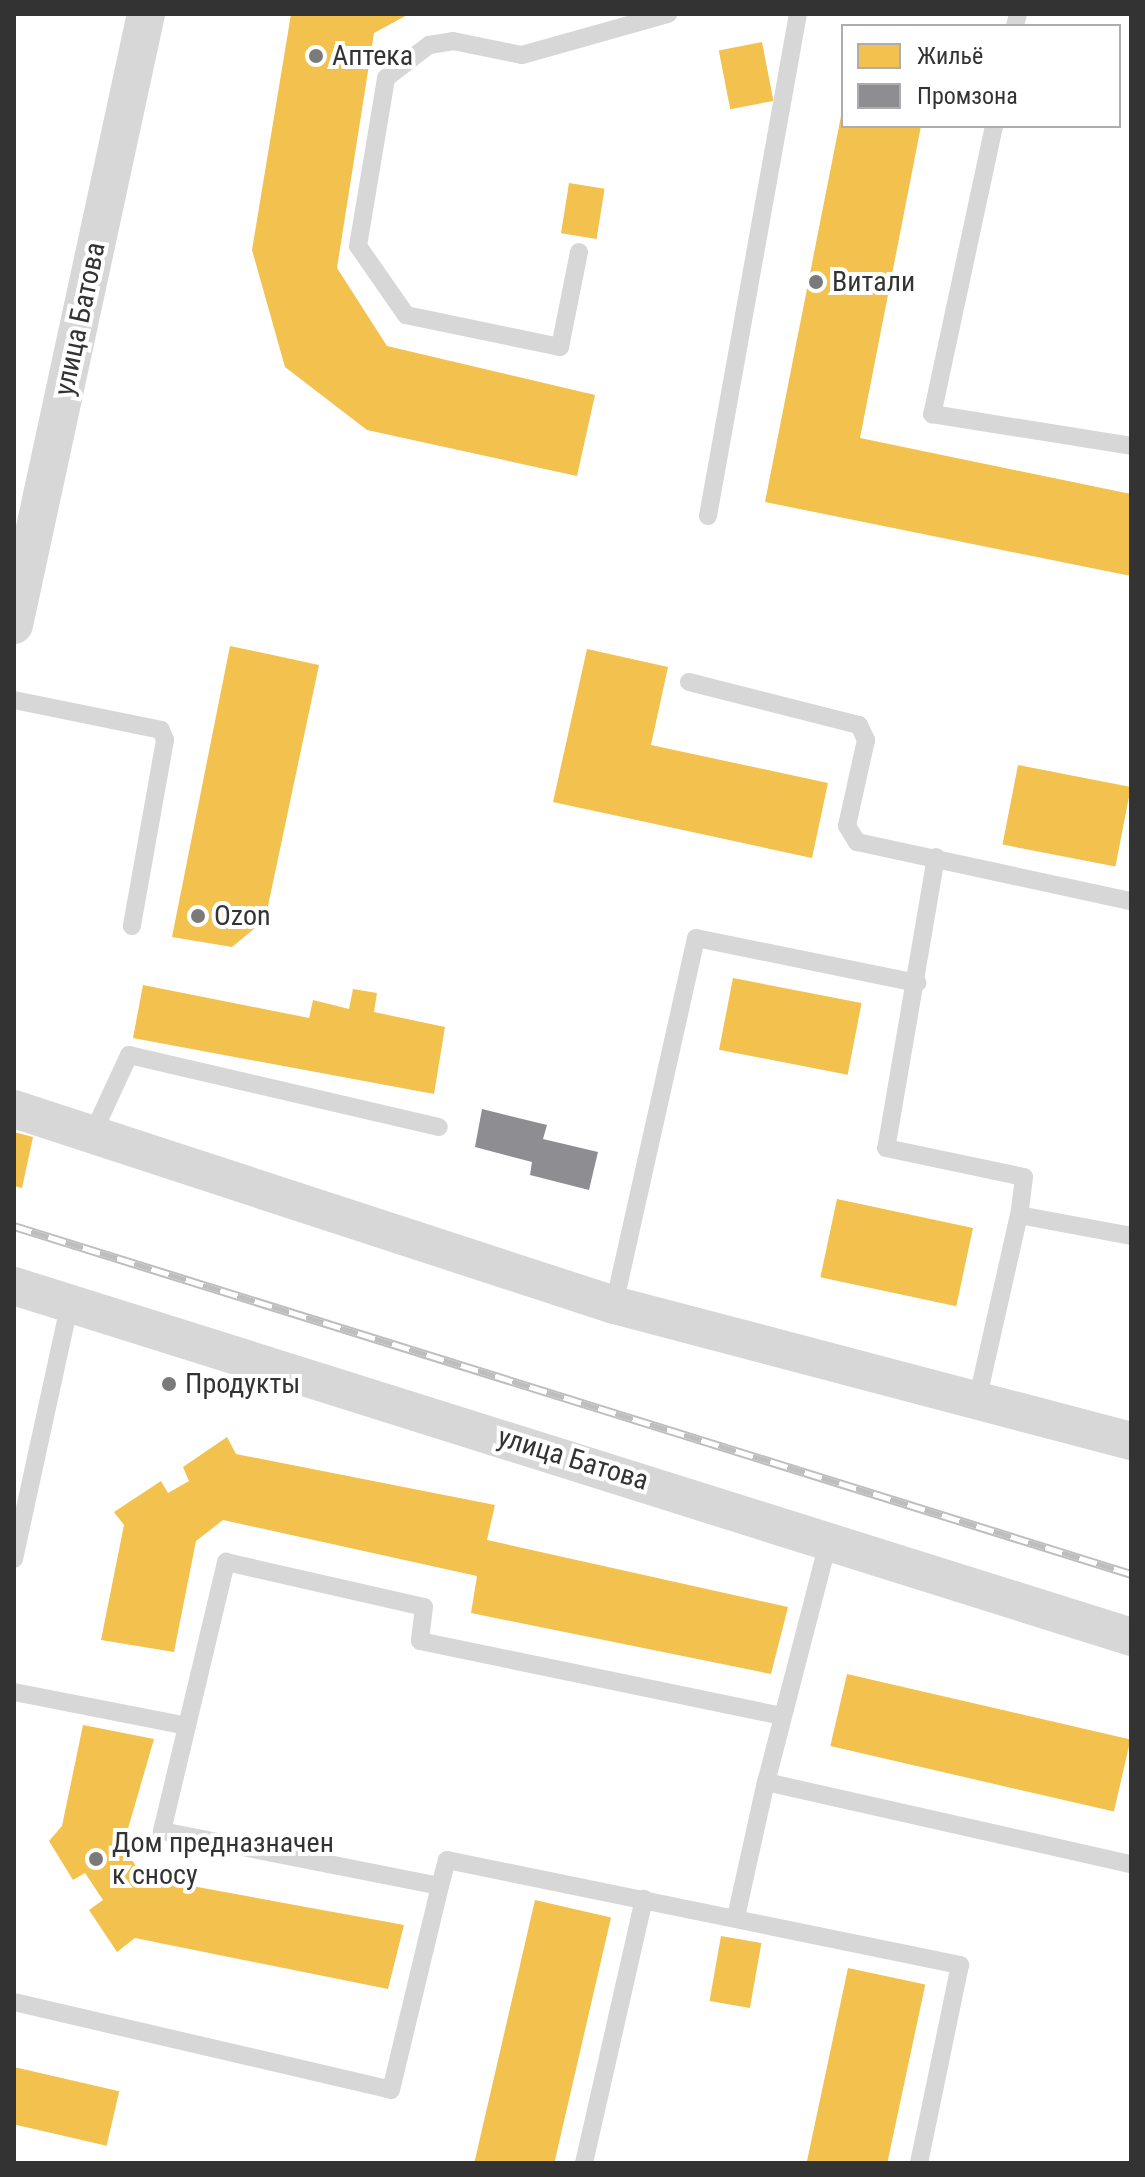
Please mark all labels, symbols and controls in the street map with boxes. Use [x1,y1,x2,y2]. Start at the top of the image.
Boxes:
legend [841,24,1121,128]
place label: Аптека [332,39,413,73]
text: Жильё [917,42,983,70]
marker: Аптека [307,47,325,65]
text: Промзона [917,82,1018,110]
street label: улица Батова [47,239,113,399]
place label: Витали [832,265,915,299]
marker: Витали [807,273,825,291]
place label: Ozon [214,899,271,933]
marker: Ozon [189,907,207,925]
place label: Продукты [185,1367,300,1401]
marker: Продукты [160,1375,178,1393]
street label: улица Батова [494,1420,652,1498]
place label: Дом предназначен к сносу [112,1826,334,1892]
marker: Дом предназначен к сносу [87,1850,105,1868]

